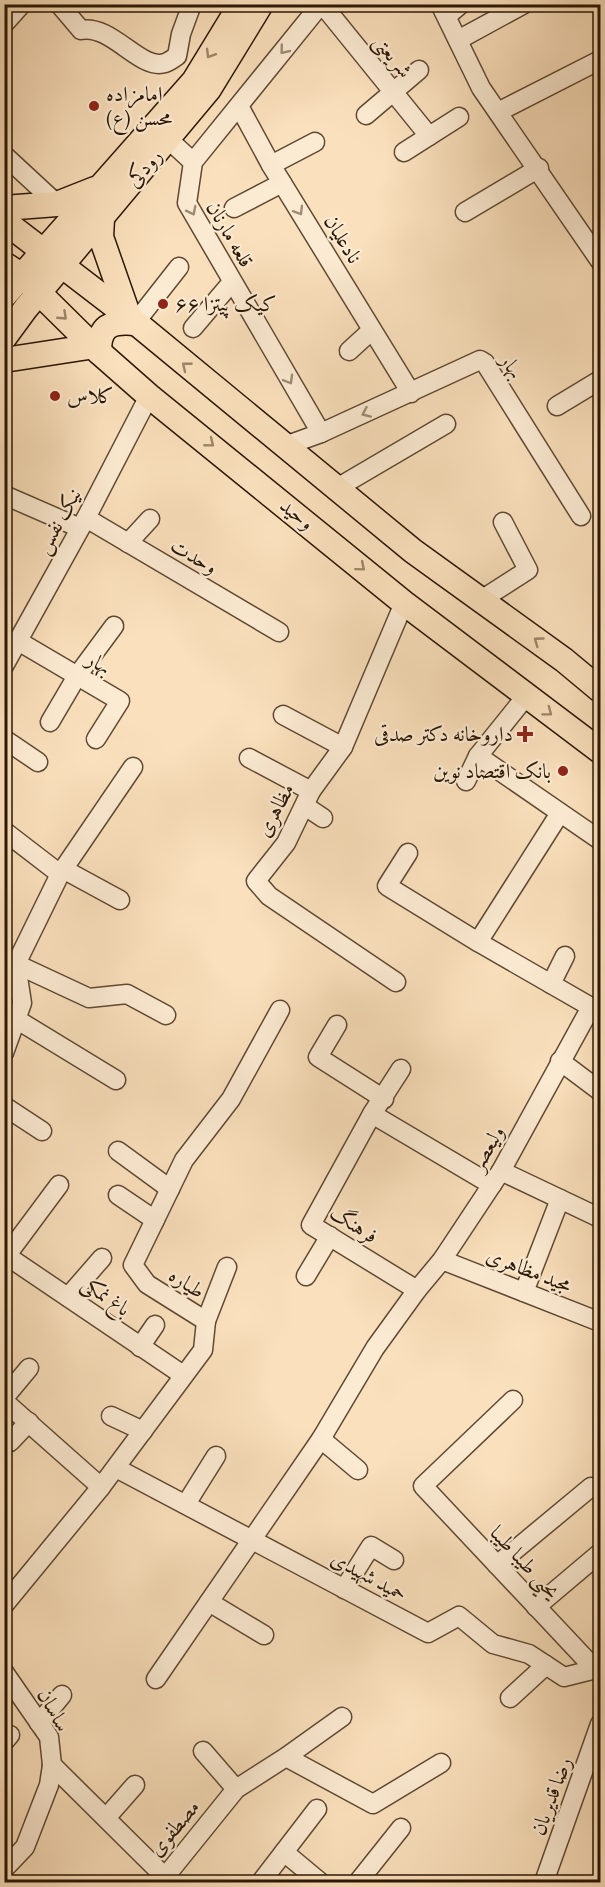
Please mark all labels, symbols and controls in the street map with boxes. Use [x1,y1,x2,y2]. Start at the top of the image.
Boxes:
street label: شریعتی [366,28,419,84]
one-way arrow [281,43,292,54]
one-way arrow [206,48,218,58]
place label: امامزاده محسن (ع) [106,80,173,136]
marker: امامزاده محسن (ع) [87,99,101,113]
street label: رودکی [119,143,168,193]
street label: قلعه مارنان [201,196,260,272]
one-way arrow [185,205,197,216]
one-way arrow [292,205,304,215]
street label: نادعلیان [318,209,369,268]
place label: کیک پیتزا ۶۶ [175,290,276,319]
marker: کیک پیتزا ۶۶ [156,297,170,311]
one-way arrow [56,309,67,320]
street label: بهار [492,346,530,384]
one-way arrow [182,362,193,373]
one-way arrow [282,374,294,384]
place label: کلاس [67,382,114,409]
marker: کلاس [48,389,62,403]
one-way arrow [361,406,372,418]
one-way arrow [203,436,214,447]
street label: نیک نفس [28,483,88,559]
street label: وحید [274,491,320,536]
street label: وحدت [166,531,223,580]
one-way arrow [354,560,365,571]
one-way arrow [534,637,545,648]
street label: بهار [80,644,117,681]
one-way arrow [542,704,553,715]
place label: داروخانه دکتر صدقی [374,720,513,747]
marker: داروخانه دکتر صدقی [518,727,532,741]
place label: بانک اقتصاد نوین [433,757,551,784]
marker: بانک اقتصاد نوین [556,764,570,778]
street label: مظاهری [249,778,300,841]
street label: ولیعصر [462,1121,511,1177]
street label: فرهنگ [325,1198,383,1249]
street label: مجید مظاهری [483,1241,576,1298]
street label: طیاره [164,1261,211,1304]
street label: باغ نمکی [74,1269,136,1326]
street label: یحیی طیبا طیبا [481,1519,567,1608]
street label: حمید شهیدی [326,1544,412,1608]
street label: ساسان [32,1683,77,1736]
street label: رضا قدیریان [524,1753,577,1839]
street label: مصطفوی [142,1794,205,1862]

